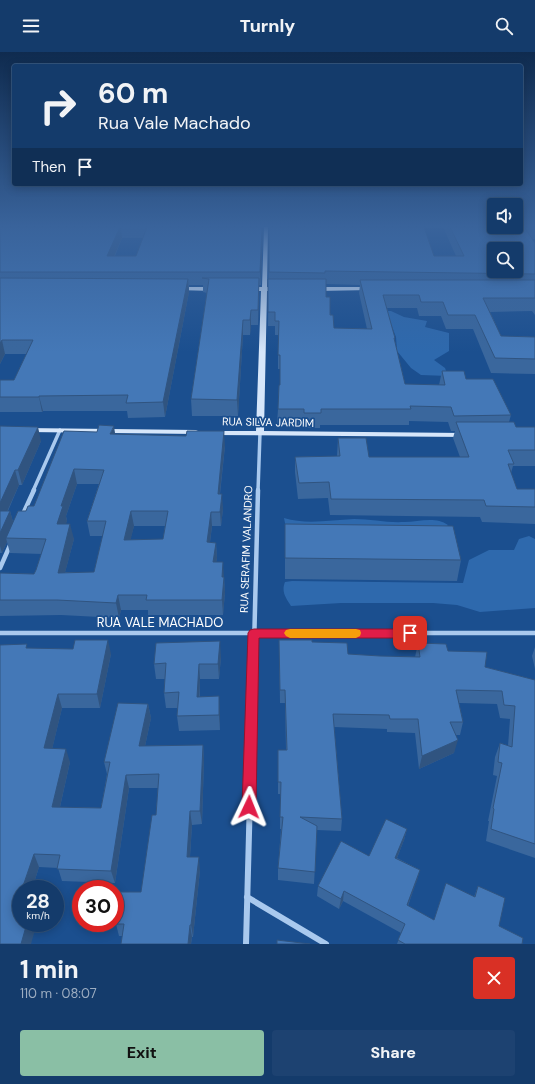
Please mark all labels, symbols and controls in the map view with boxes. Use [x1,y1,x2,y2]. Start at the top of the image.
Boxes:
text: Turnly [240,14,295,38]
icon: menu [20,15,42,37]
icon: search [493,15,515,37]
text: 60 m [98,75,168,112]
icon: right [32,80,84,132]
text: Rua Vale Machado [98,111,251,135]
icon: arrive [74,156,96,178]
text: Then [32,157,66,177]
map controls [487,198,523,278]
button: sound [487,198,523,234]
button: search [487,242,523,278]
street label: RUA SILVA JARDIM [222,414,314,430]
street label: RUA SERAFIM VALANDRO [237,485,255,613]
street label: RUA VALE MACHADO [97,614,223,631]
pin [393,616,427,650]
icon: arrive [399,622,421,644]
position arrow [228,786,270,828]
speed limit sign: 30 [72,880,124,932]
text: 28 [26,888,50,914]
text: km/h [26,909,50,922]
text: 1 min [20,954,79,985]
button: close [473,957,515,999]
text: 110 m · 08:07 [20,985,97,1002]
button: Exit [20,1030,264,1076]
button: Share [272,1030,515,1076]

